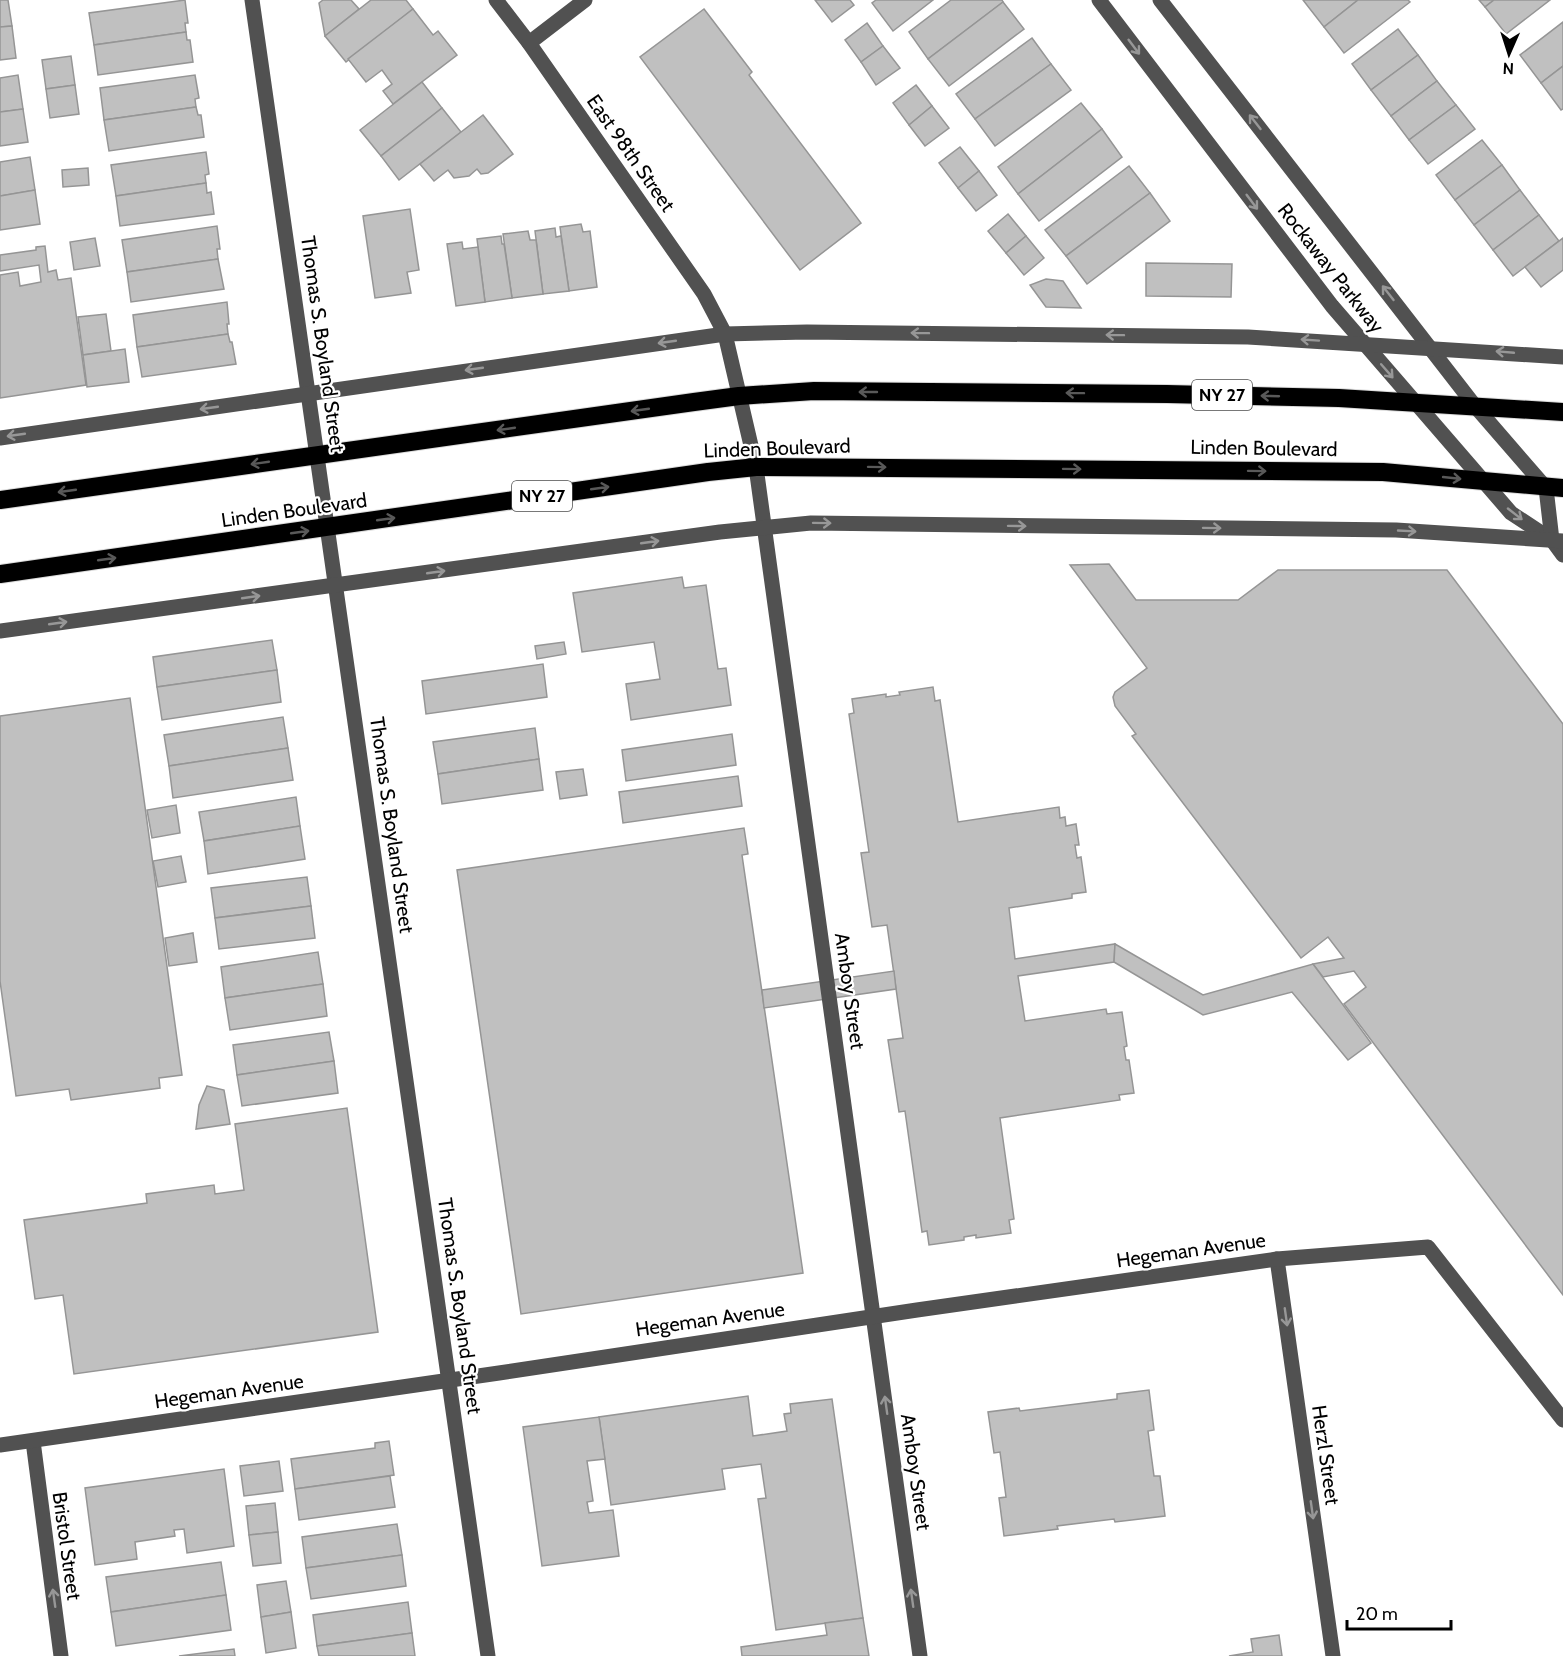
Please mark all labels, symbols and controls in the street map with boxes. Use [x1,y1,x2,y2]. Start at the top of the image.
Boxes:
north arrow [1479,24,1539,84]
one-way arrow [1128,38,1141,54]
text: N [1502,59,1514,78]
street label: East 98th Street [582,90,680,216]
one-way arrow [1249,115,1262,131]
one-way arrow [1246,193,1259,209]
street label: Rockaway Parkway [1273,198,1389,338]
street label: Thomas S. Boyland Street [296,234,350,454]
one-way arrow [1381,285,1394,301]
one-way arrow [911,327,931,339]
one-way arrow [1106,329,1126,341]
one-way arrow [1301,335,1321,346]
one-way arrow [658,336,677,347]
one-way arrow [1495,346,1515,357]
one-way arrow [1380,363,1394,378]
one-way arrow [465,364,484,375]
road number: NY 27 [1192,380,1252,410]
one-way arrow [859,386,879,398]
one-way arrow [1065,387,1085,399]
one-way arrow [1260,390,1280,401]
one-way arrow [200,402,220,413]
one-way arrow [630,404,650,415]
one-way arrow [496,423,516,434]
one-way arrow [7,430,27,441]
street label: Linden Boulevard [703,433,851,463]
street label: Linden Boulevard [1190,435,1338,461]
one-way arrow [251,458,270,469]
one-way arrow [867,461,887,473]
one-way arrow [1062,463,1082,475]
one-way arrow [1247,465,1267,476]
one-way arrow [1442,473,1462,484]
road number: NY 27 [512,481,572,511]
one-way arrow [590,482,609,493]
one-way arrow [58,485,77,496]
street label: Linden Boulevard [219,488,369,532]
one-way arrow [1506,508,1522,521]
one-way arrow [376,514,396,525]
one-way arrow [812,517,832,529]
one-way arrow [1007,520,1027,531]
one-way arrow [1202,522,1222,534]
one-way arrow [289,526,309,537]
one-way arrow [1397,526,1417,537]
one-way arrow [639,536,659,547]
one-way arrow [96,553,116,564]
one-way arrow [425,566,445,577]
one-way arrow [241,591,261,602]
one-way arrow [48,618,67,629]
street label: Thomas S. Boyland Street [365,715,419,935]
street label: Amboy Street [830,931,870,1051]
street label: Thomas S. Boyland Street [433,1196,487,1416]
street label: Hegeman Avenue [1115,1228,1267,1272]
street label: Hegeman Avenue [634,1297,786,1341]
one-way arrow [1280,1306,1291,1326]
street label: Hegeman Avenue [153,1369,305,1413]
one-way arrow [880,1395,891,1415]
street label: Herzl Street [1307,1404,1345,1507]
street label: Amboy Street [896,1412,936,1532]
street label: Bristol Street [48,1490,86,1602]
one-way arrow [1307,1500,1318,1519]
one-way arrow [48,1589,59,1608]
one-way arrow [907,1589,918,1608]
scale bar [1347,1593,1450,1631]
text: 20 m [1356,1603,1398,1625]

